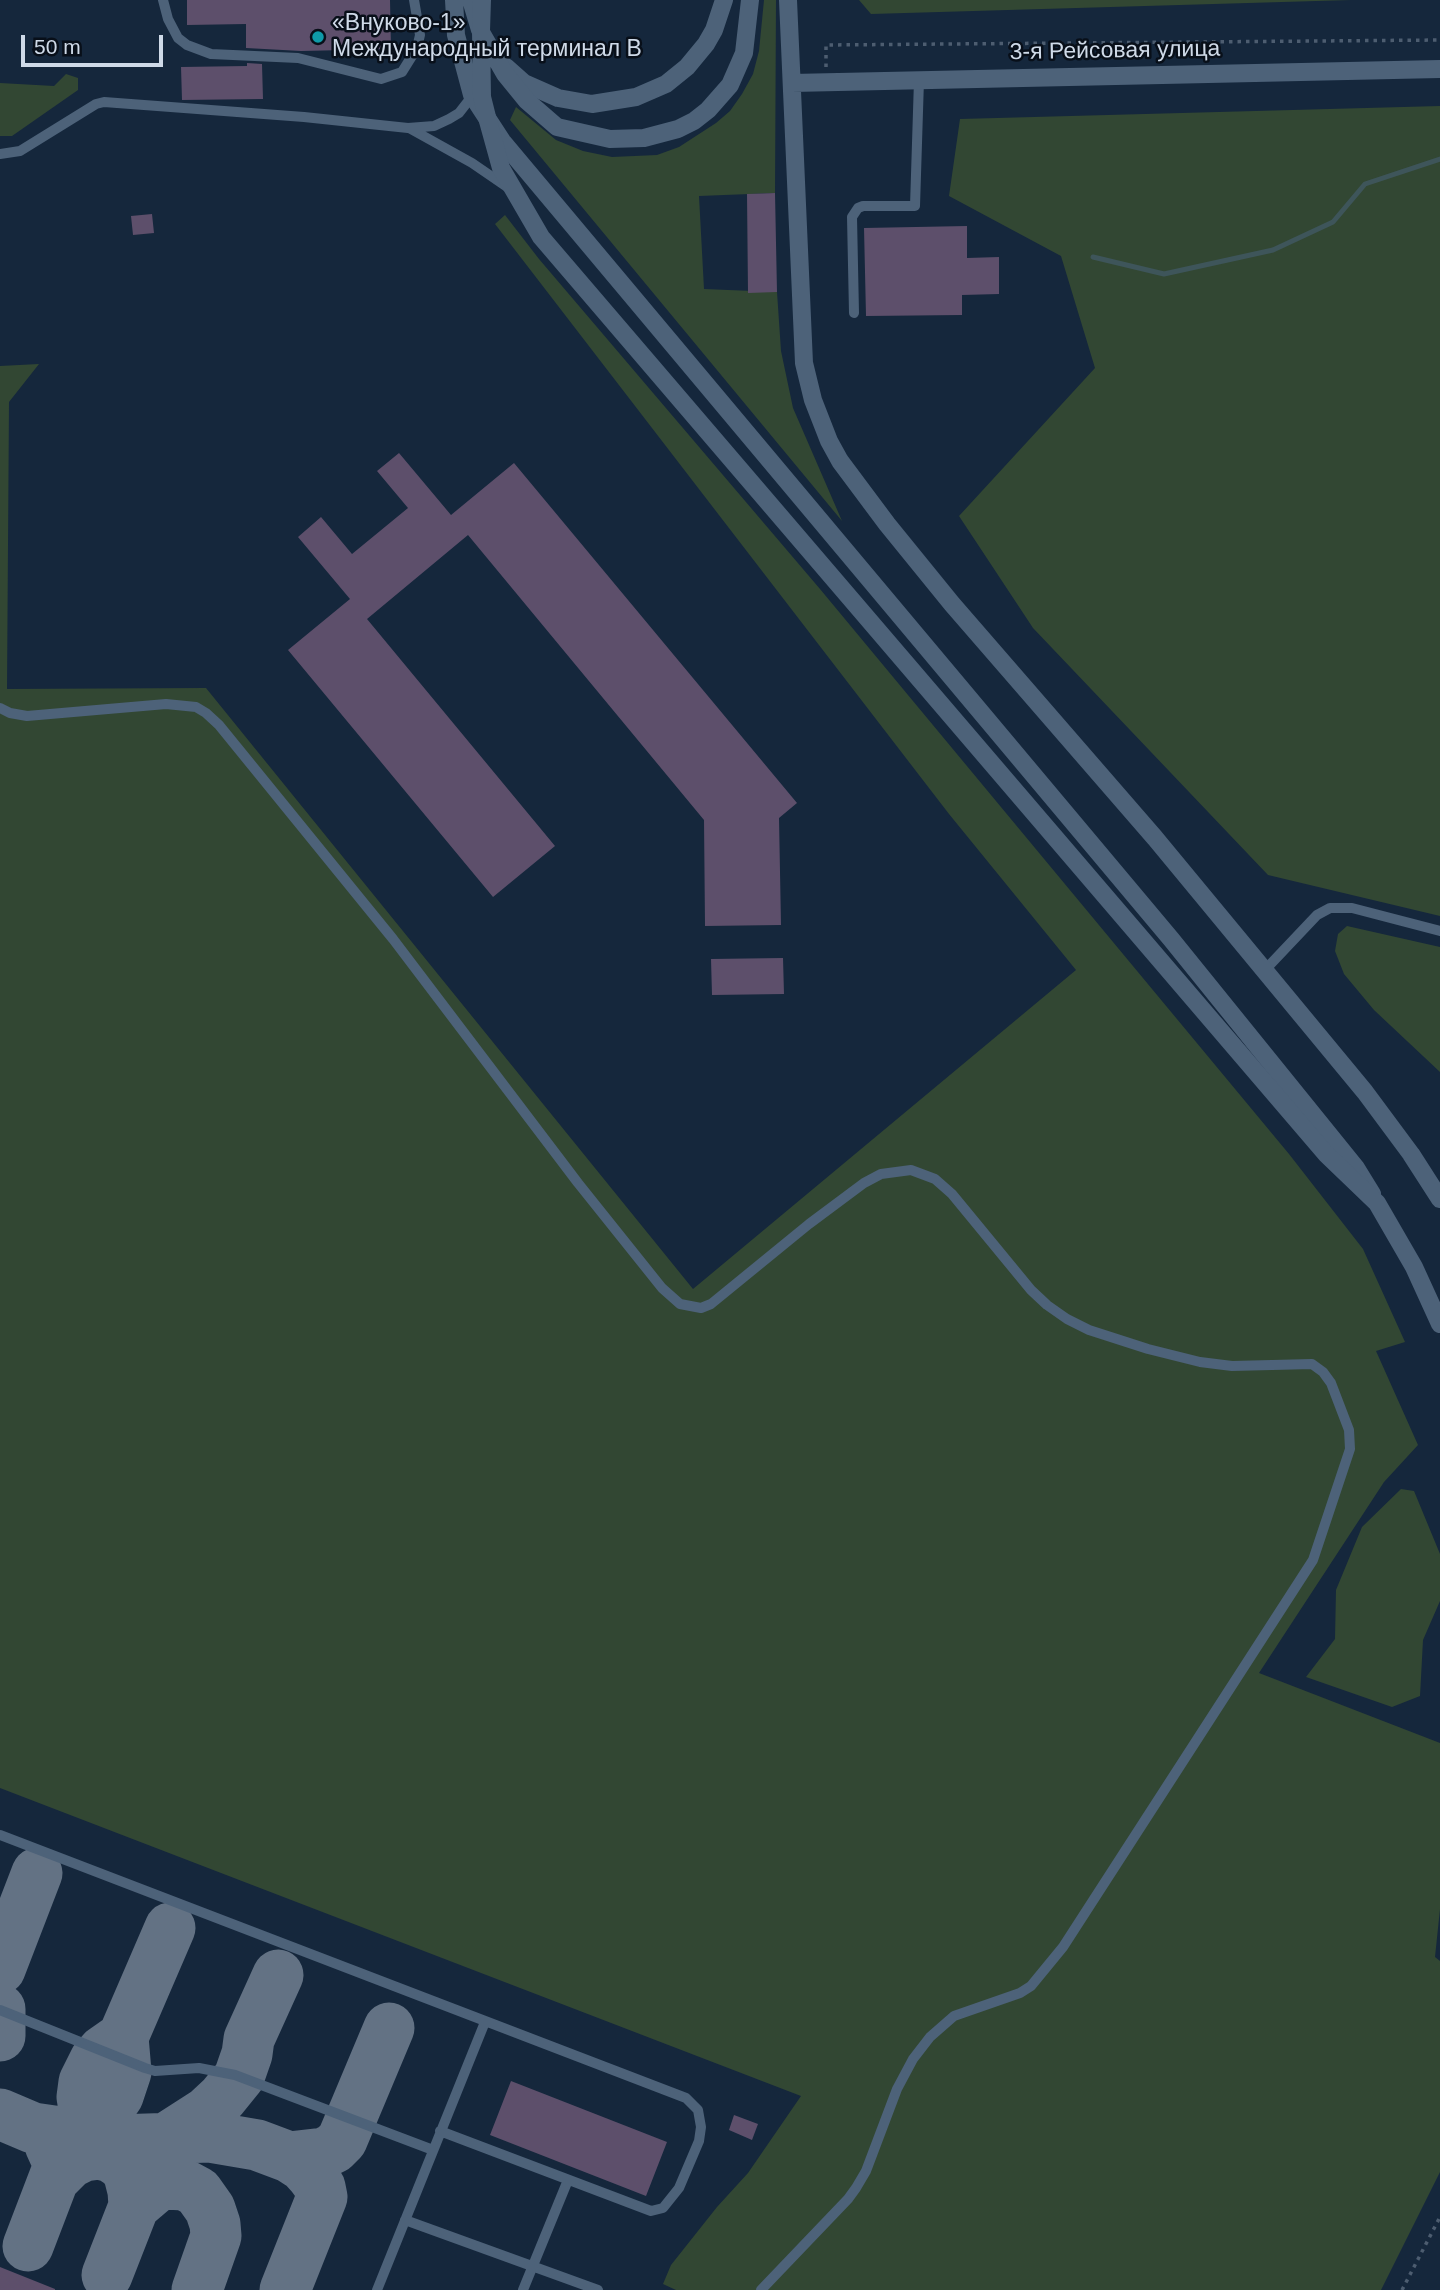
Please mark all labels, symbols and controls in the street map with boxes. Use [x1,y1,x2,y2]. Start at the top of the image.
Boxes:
place label: «Внуково-1» Международный терминал B [332,10,642,64]
scale bar [24,21,166,65]
marker: «Внуково-1» Международный терминал B [310,29,326,45]
text: 50 m [34,35,81,58]
street label: 3-я Рейсовая улица [1009,35,1221,67]

